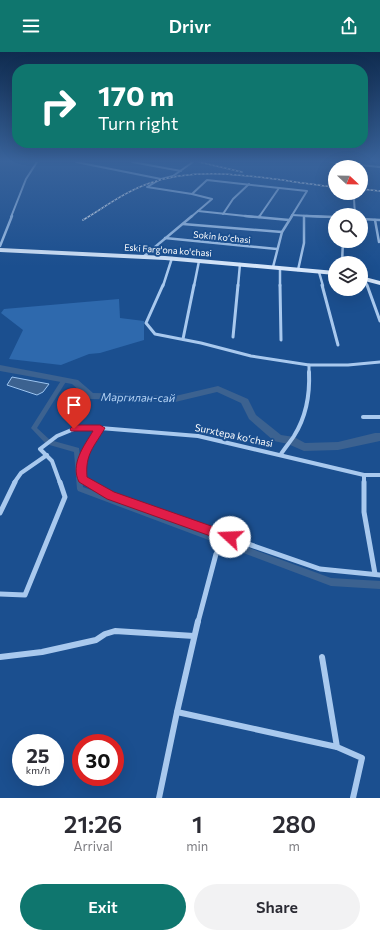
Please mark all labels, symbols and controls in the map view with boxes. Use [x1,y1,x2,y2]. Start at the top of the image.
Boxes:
icon: menu [20,15,42,37]
text: Drivr [169,15,211,37]
icon: share [338,15,360,37]
text: 170 m [98,78,174,112]
icon: right [32,80,84,132]
text: Turn right [98,112,178,134]
north arrow [328,160,368,200]
map controls [328,160,368,296]
button: search [328,208,368,248]
street label: Sokin koʻchasi [193,229,251,245]
street label: Eski Farg'ona ko'chasi [124,241,212,259]
button: layers [328,256,368,296]
pin [57,388,91,429]
water label: Маргилан-сай [101,390,176,404]
icon: arrive [63,394,85,416]
street label: Surxtepa koʻchasi [194,421,274,449]
position arrow [209,516,251,558]
speed limit sign: 30 [72,734,124,786]
text: 25 [26,743,50,767]
text: km/h [26,764,50,776]
text: 21:26 [64,809,122,838]
text: 1 [192,809,203,838]
text: 280 [272,809,316,838]
text: Arrival [73,838,113,854]
text: min [186,838,208,854]
text: m [288,838,300,854]
button: Exit [20,884,186,930]
button: Share [194,884,360,930]

